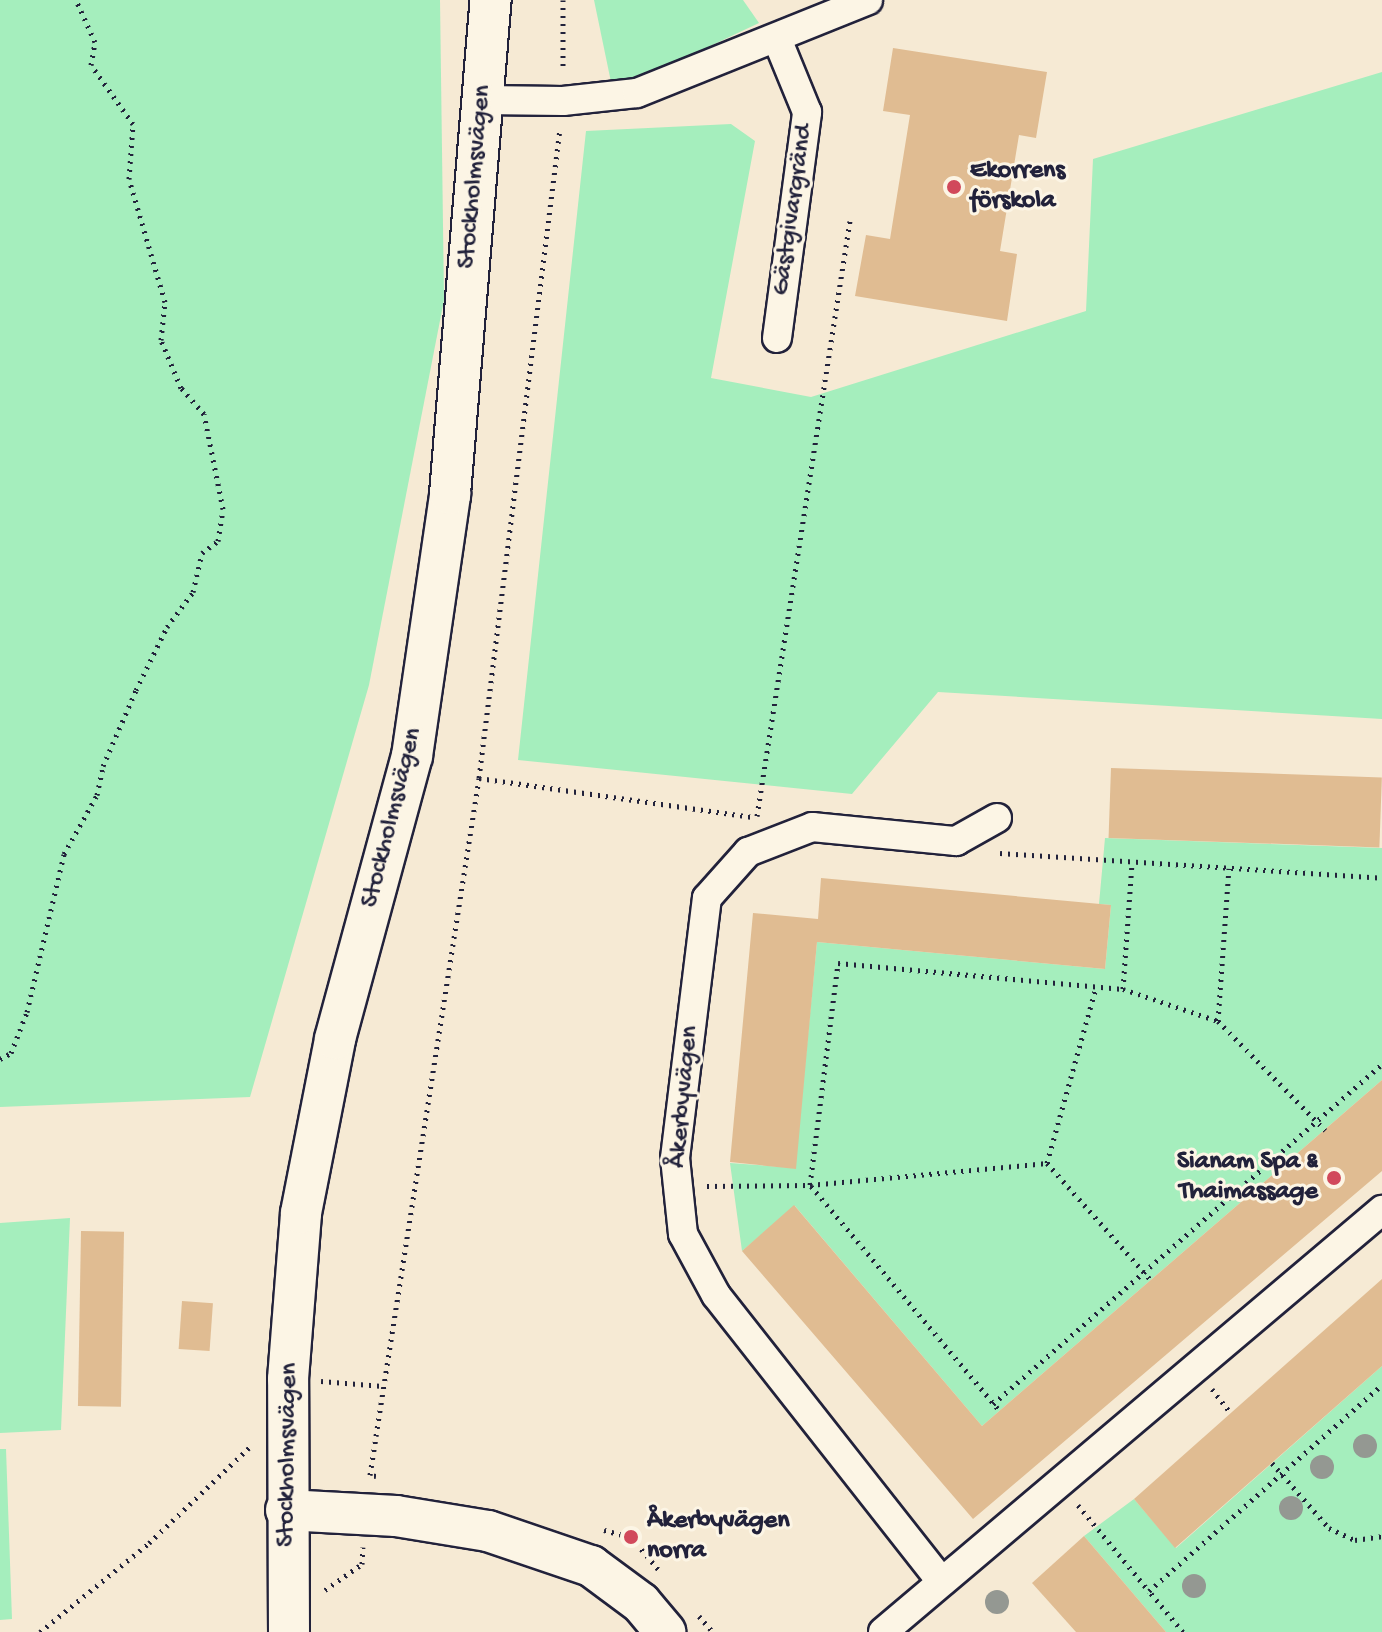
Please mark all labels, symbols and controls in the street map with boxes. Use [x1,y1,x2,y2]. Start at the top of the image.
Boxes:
street label: Stockholmsvägen [452,84,500,270]
street label: Gästgivargränd [767,122,821,298]
place label: Ekorrens förskola [970,156,1065,218]
marker: Ekorrens förskola [945,178,963,196]
street label: Stockholmsvägen [356,725,430,911]
street label: Åkerbyvägen [663,1025,707,1169]
place label: Sianam Spa & Thaimassage [1177,1147,1318,1208]
marker: Sianam Spa & Thaimassage [1325,1169,1343,1187]
street label: Stockholmsvägen [272,1363,306,1547]
place label: Åkerbyvägen norra [647,1506,790,1568]
marker: Åkerbyvägen norra [622,1528,640,1546]

